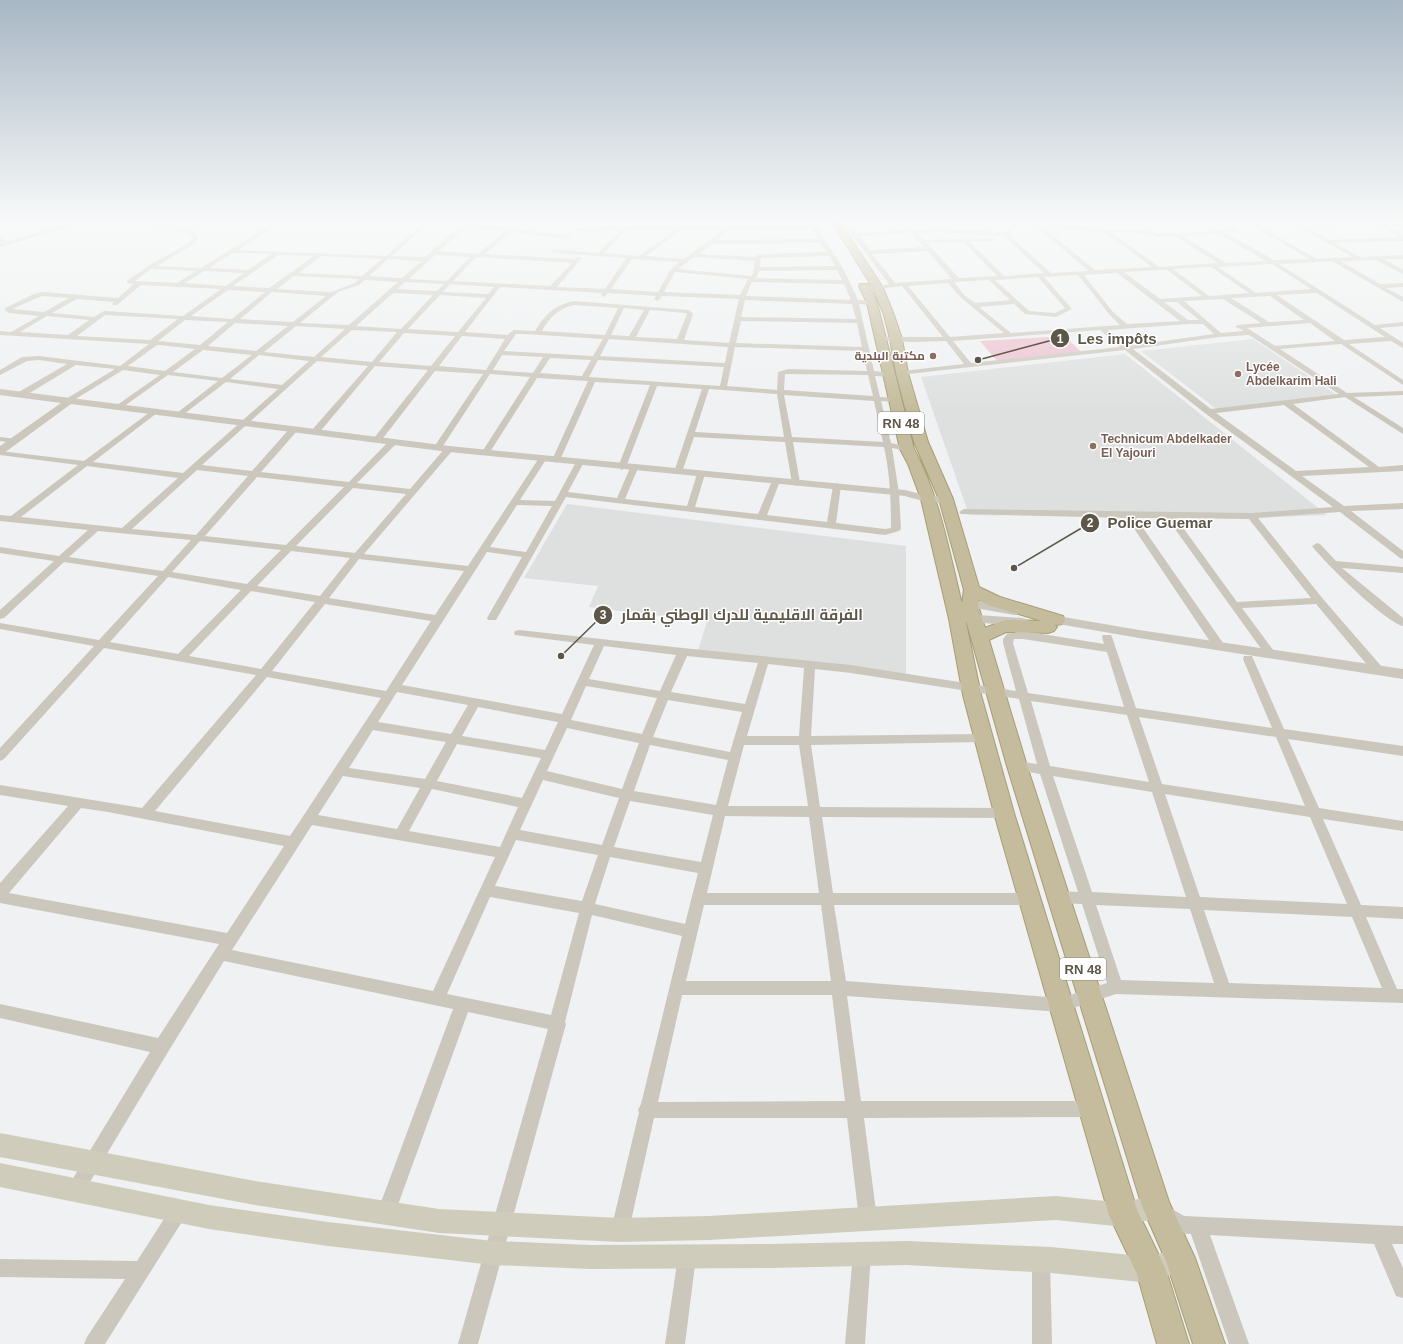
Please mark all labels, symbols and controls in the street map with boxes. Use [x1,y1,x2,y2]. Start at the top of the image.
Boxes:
callout: Les impôts [1050,325,1165,352]
text: Les impôts [1077,330,1157,347]
text: 1 [1057,332,1064,346]
place label: مكتبة البلدية [854,349,925,363]
marker: مكتبة البلدية [928,351,938,361]
place label: Lycée Abdelkarim Hali [1246,360,1337,388]
marker: Lycée Abdelkarim Hali [1233,369,1243,379]
road number: RN 48 [878,412,924,434]
place label: Technicum Abdelkader El Yajouri [1101,432,1232,460]
marker: Technicum Abdelkader El Yajouri [1088,441,1098,451]
callout: Police Guemar [1080,509,1221,536]
text: Police Guemar [1107,514,1213,531]
text: 2 [1087,516,1094,530]
callout: الفرقة الاقليمية للدرك الوطني بقمار [593,601,871,628]
text: الفرقة الاقليمية للدرك الوطني بقمار [620,606,863,627]
text: 3 [600,608,607,622]
road number: RN 48 [1060,958,1106,980]

